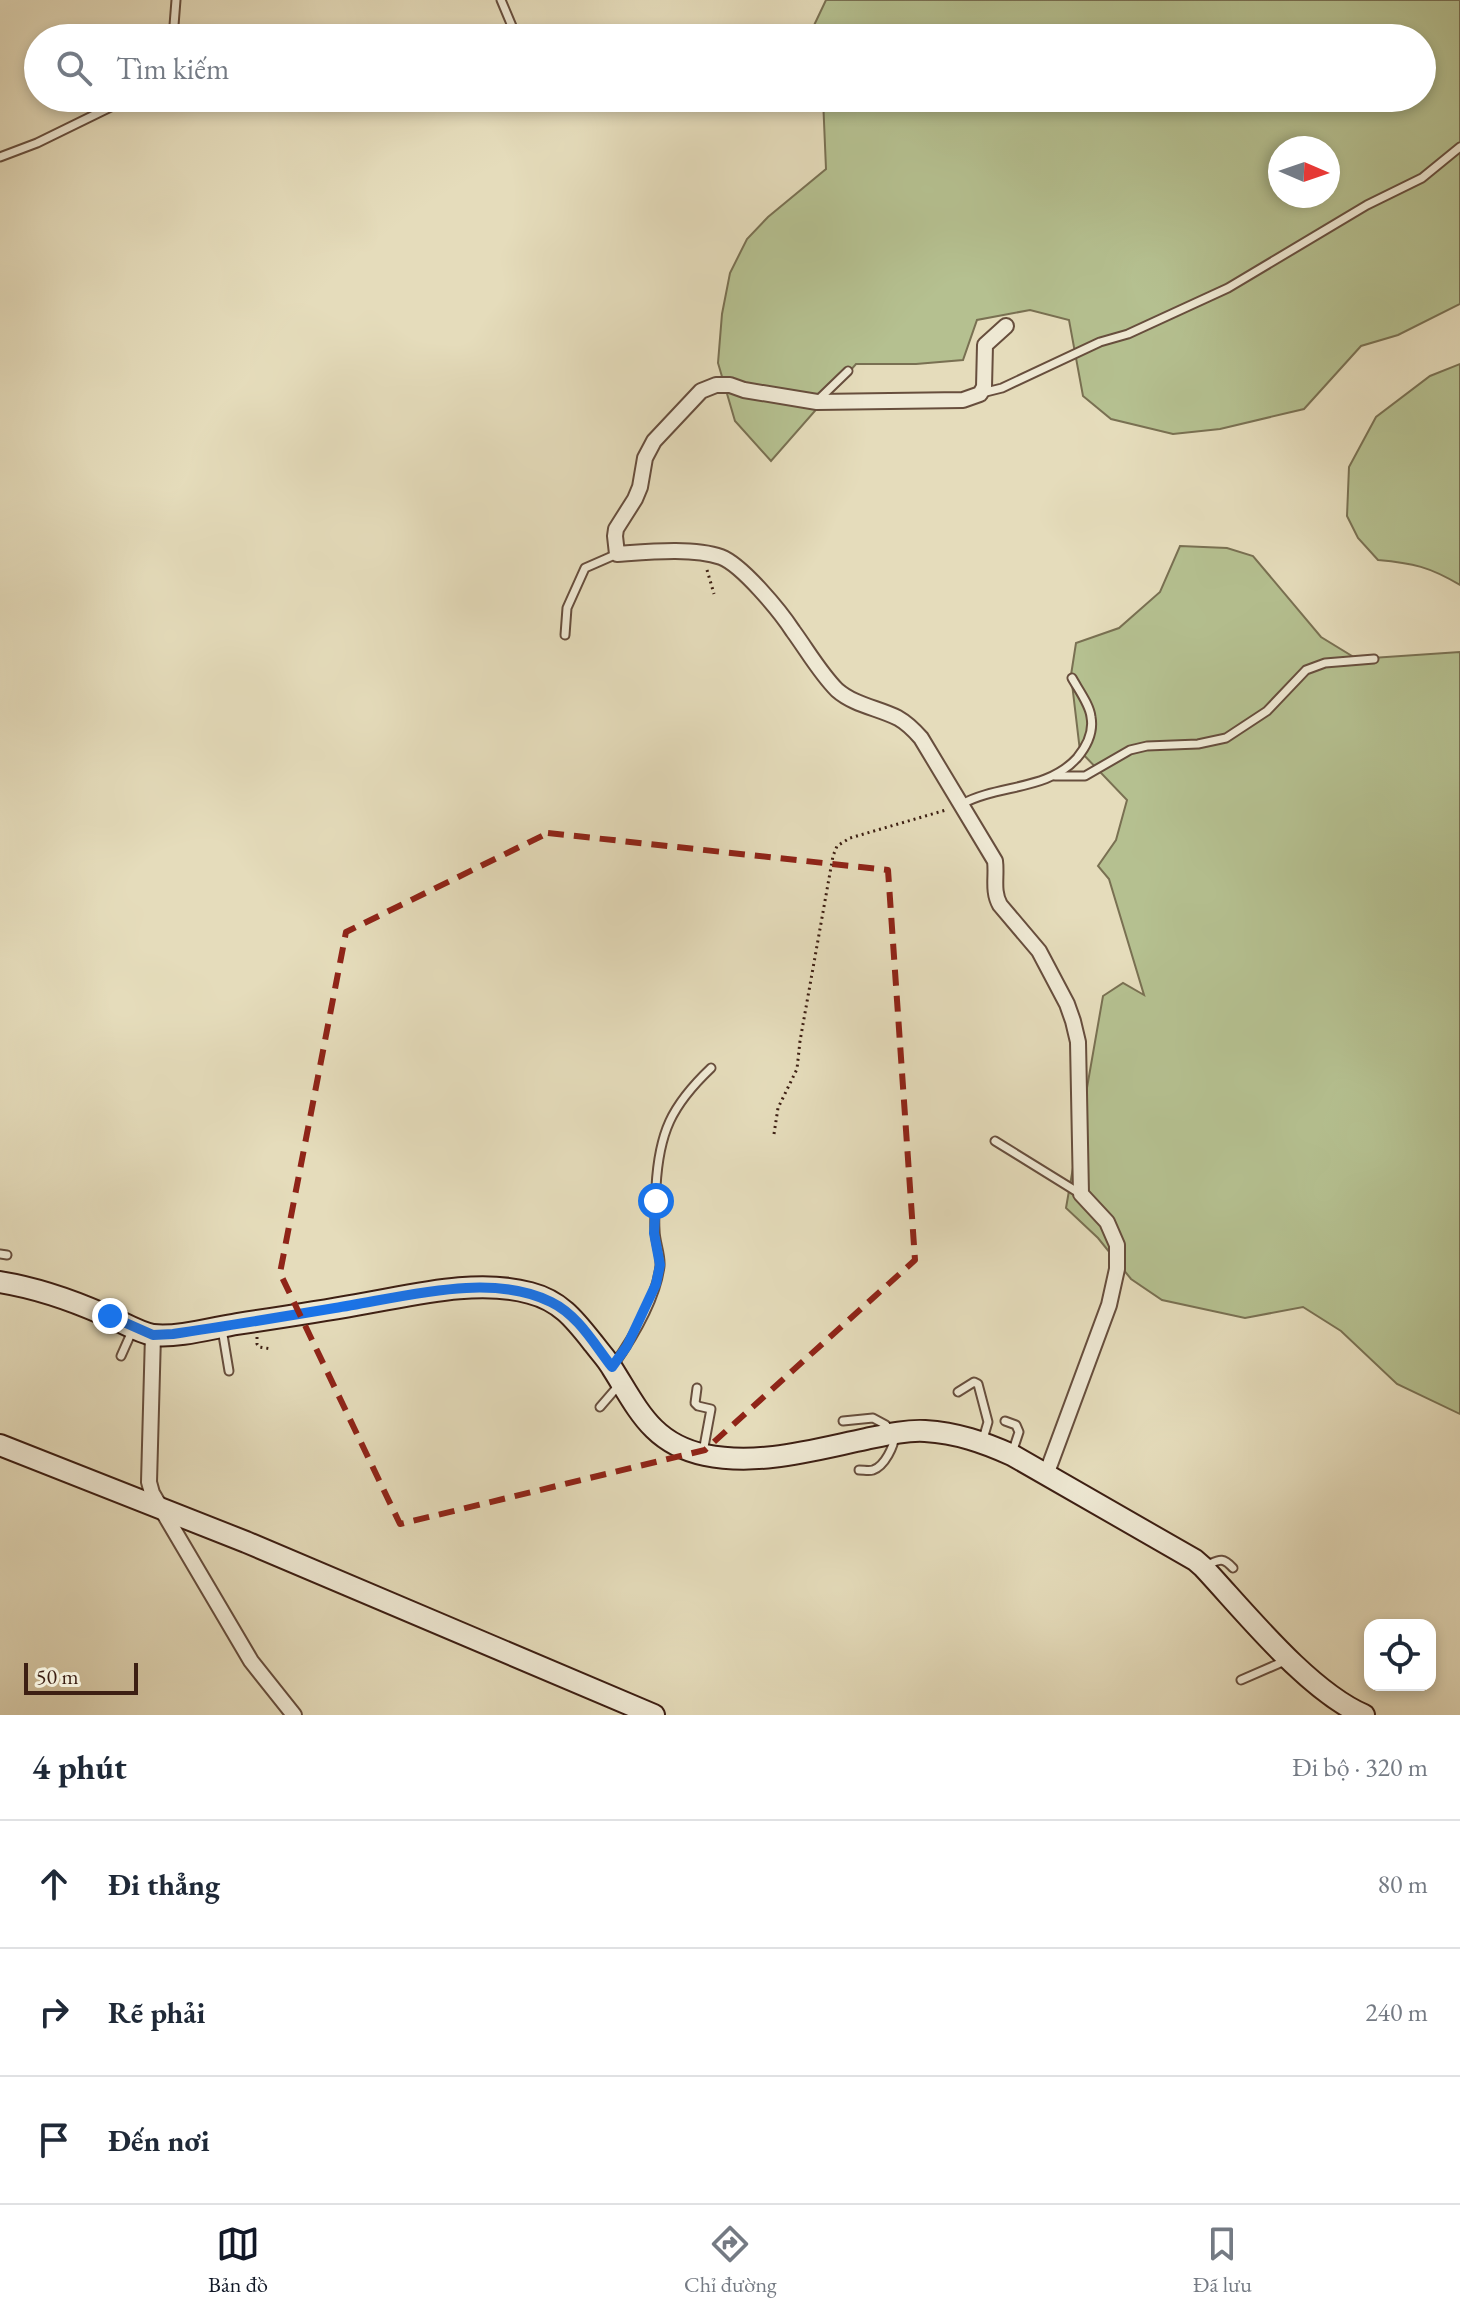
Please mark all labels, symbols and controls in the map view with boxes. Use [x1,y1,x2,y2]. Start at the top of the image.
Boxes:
search box [24,24,1436,112]
icon: search [52,46,96,90]
text: Tìm kiếm [116,49,229,88]
north arrow [1268,136,1340,208]
route start [638,1183,674,1219]
route end [92,1298,128,1334]
map controls [1364,1619,1436,1691]
button: locate [1364,1619,1436,1691]
scale bar [24,1659,138,1695]
text: 50 m [36,1662,79,1691]
text: 4 phút [32,1745,127,1789]
text: Đi bộ · 320 m [1292,1750,1428,1784]
icon: ahead [32,1862,76,1906]
text: Đi thẳng [108,1865,220,1904]
text: 80 m [1378,1867,1428,1901]
icon: right [32,1990,76,2034]
text: Rẽ phải [108,1993,205,2032]
text: 240 m [1365,1995,1428,2029]
icon: arrive [32,2118,76,2162]
text: Đến nơi [108,2121,210,2160]
tab: Bản đồ [208,2222,268,2299]
tab: Chỉ đường [684,2222,777,2299]
tab: Đã lưu [1193,2222,1252,2299]

